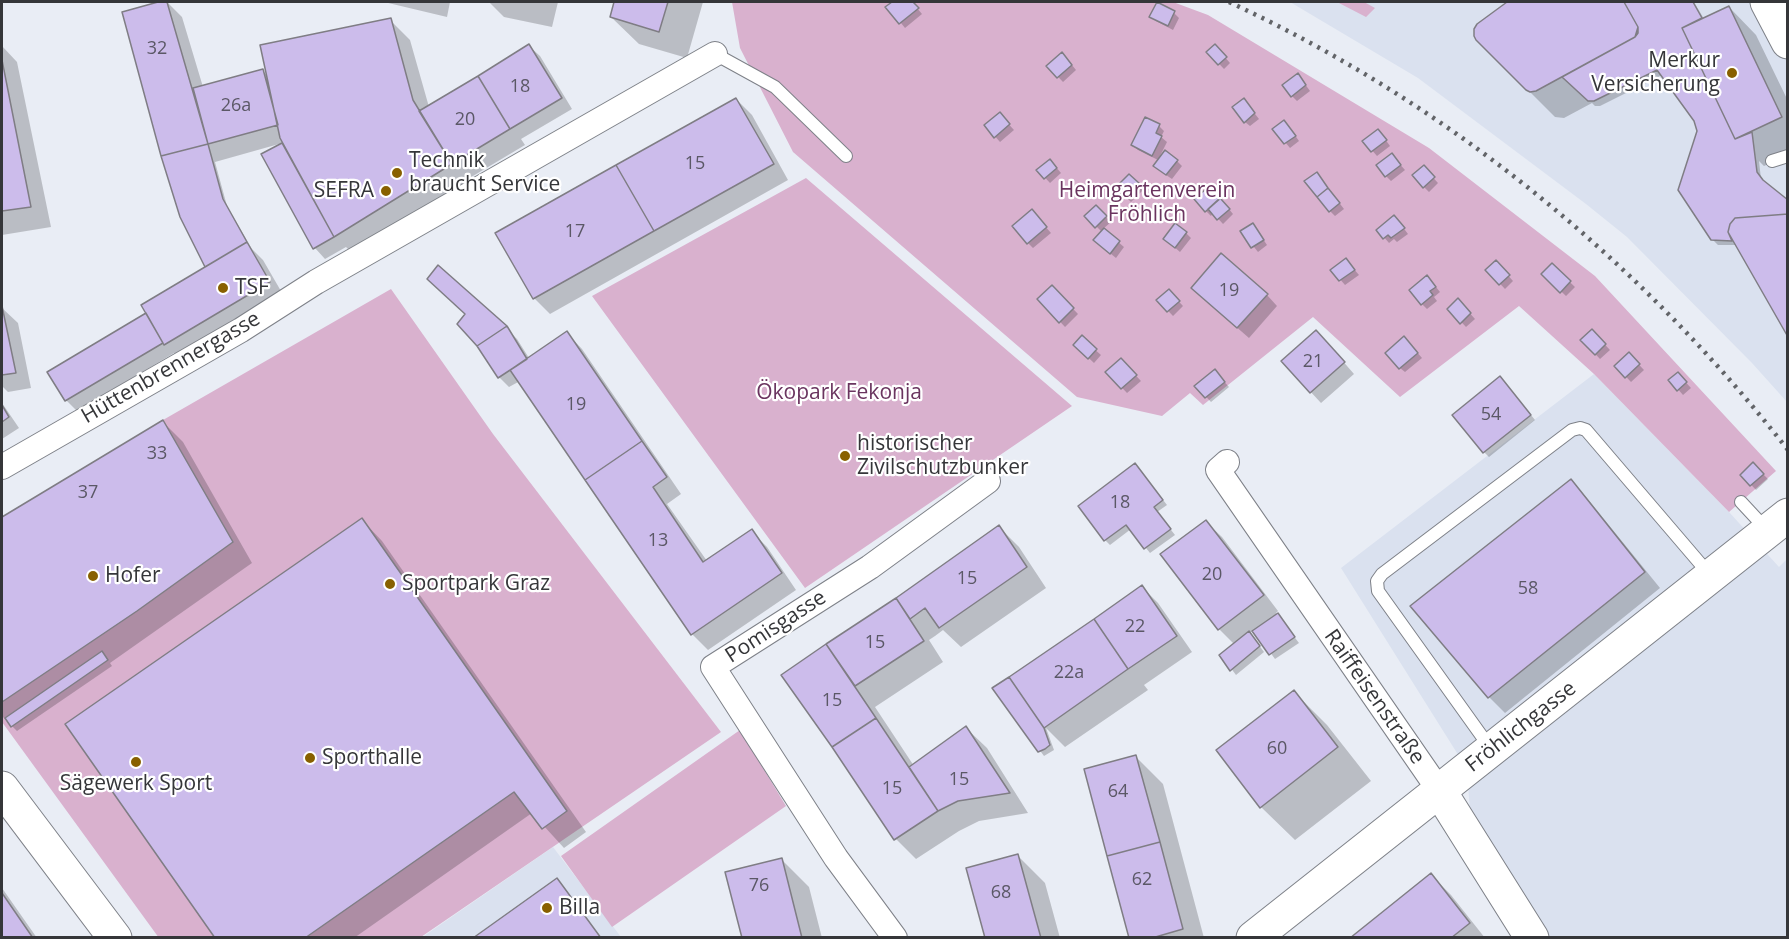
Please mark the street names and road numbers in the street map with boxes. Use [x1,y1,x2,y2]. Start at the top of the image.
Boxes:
street label: Hüttenbrennergasse [77,307,265,429]
street label: Pomisgasse [721,585,831,669]
street label: Raiffeisenstraße [1318,625,1430,769]
street label: Fröhlichgasse [1461,676,1581,778]

